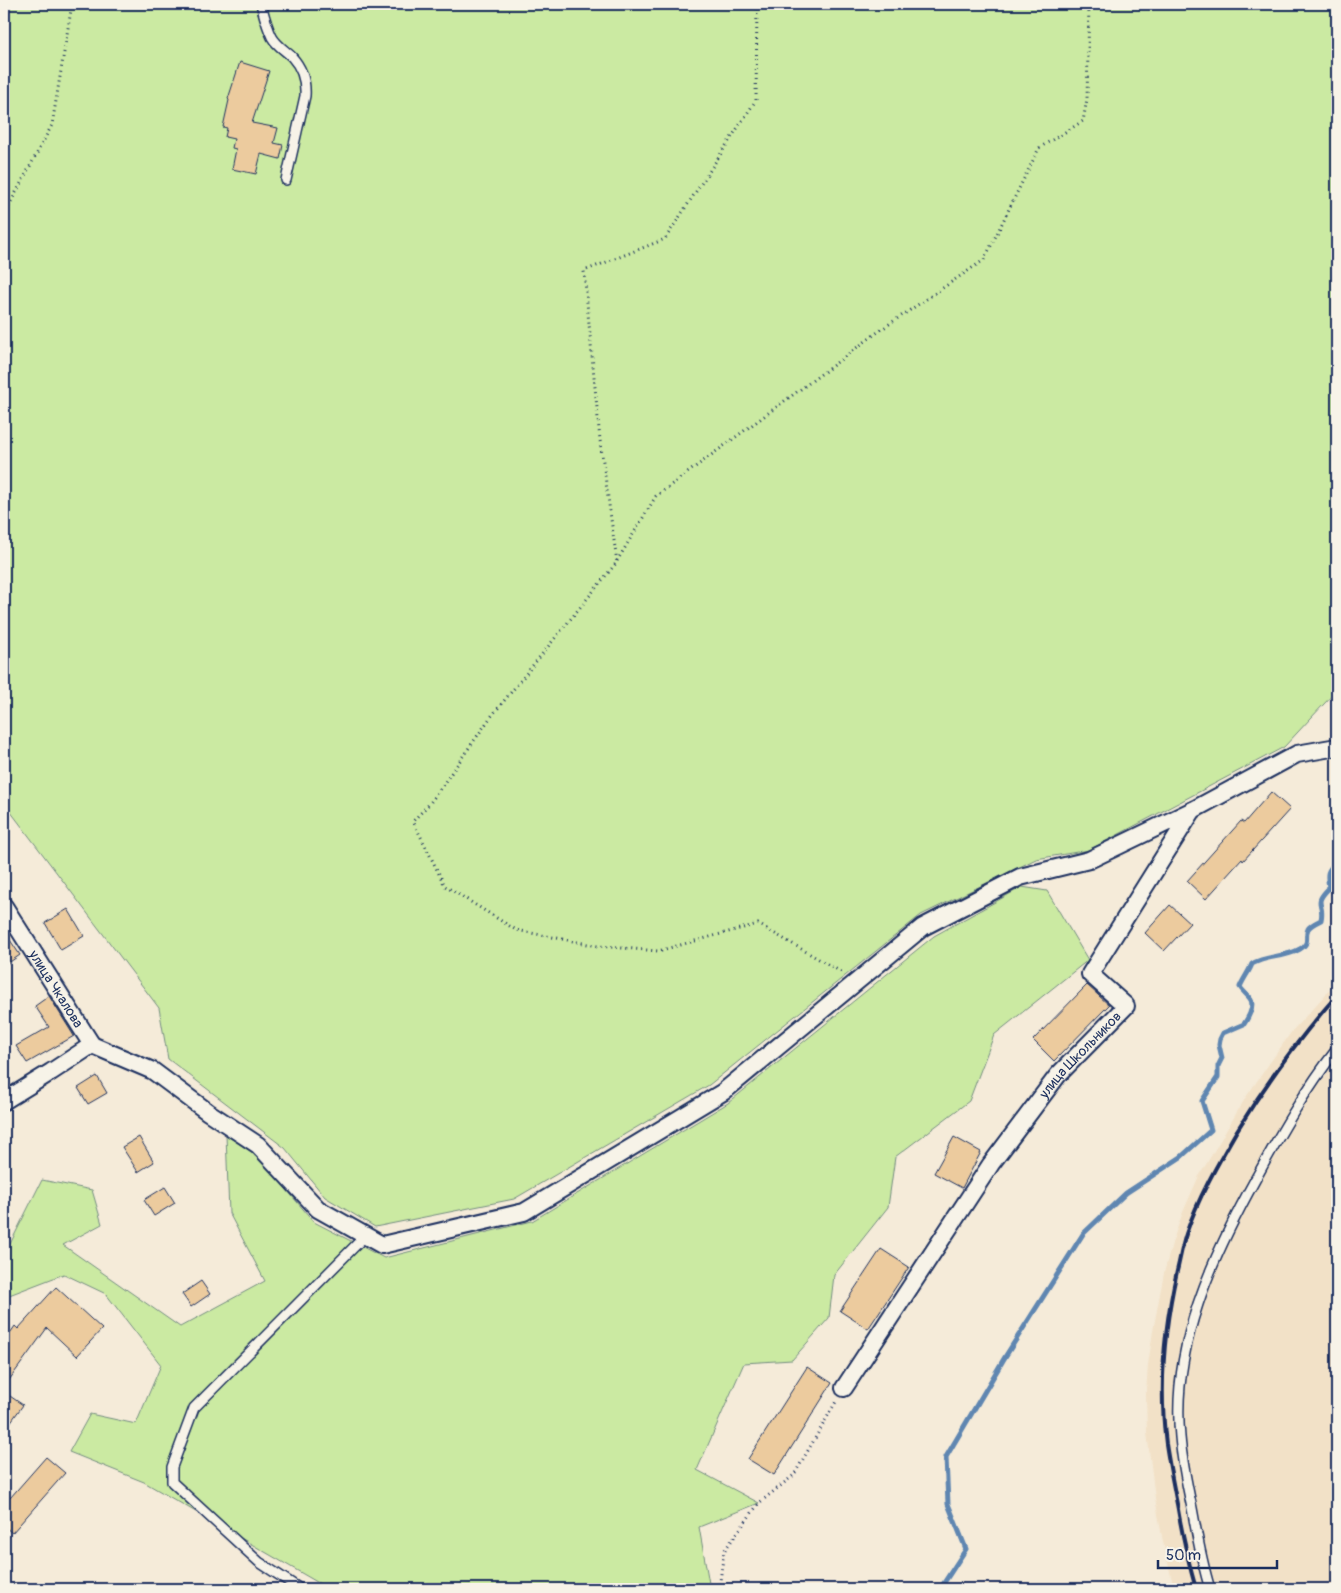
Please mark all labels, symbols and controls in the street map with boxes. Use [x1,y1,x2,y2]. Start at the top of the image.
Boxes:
street label: улица Чкалова [25,946,87,1031]
street label: улица Школьников [1035,1008,1125,1103]
scale bar [1158,1538,1277,1570]
text: 50 m [1166,1546,1201,1565]

